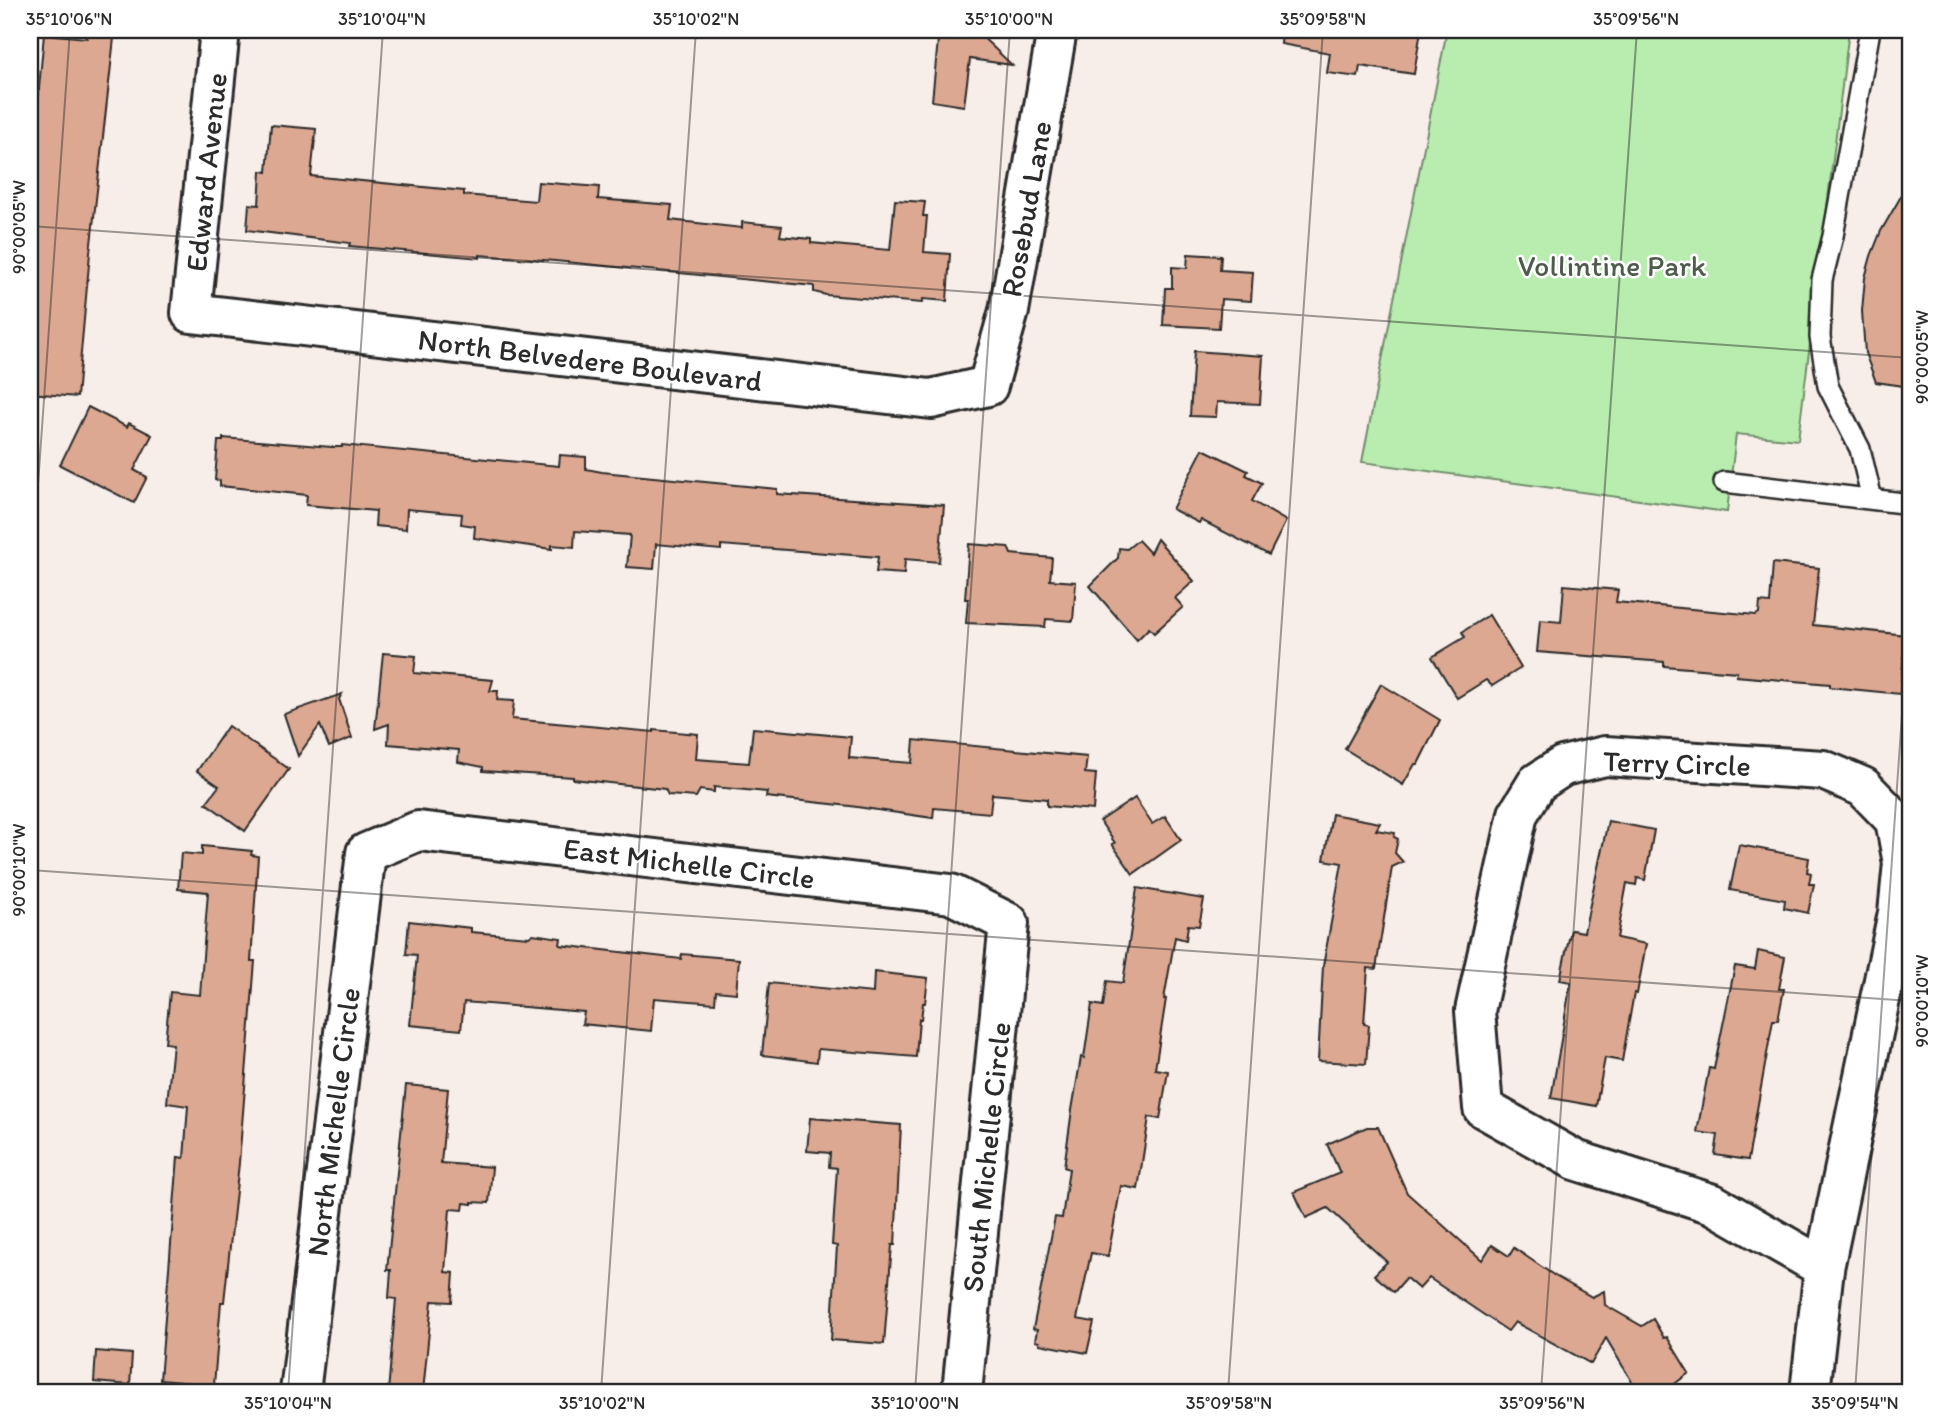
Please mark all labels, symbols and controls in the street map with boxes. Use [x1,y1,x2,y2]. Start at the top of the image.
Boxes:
text: 35°10'06"N [26,8,112,30]
text: 35°10'04"N [338,8,426,30]
text: 35°10'02"N [653,8,739,30]
text: 35°10'00"N [965,8,1053,30]
text: 35°09'58"N [1280,8,1366,30]
text: 35°09'56"N [1593,8,1679,30]
street label: Edward Avenue [177,71,235,273]
street label: Rosebud Lane [992,118,1060,300]
text: 90°00'05"W [8,180,30,274]
park label: Vollintine Park [1518,247,1707,284]
text: 90°00'05"W [1911,310,1933,404]
street label: North Belvedere Boulevard [416,321,764,399]
street label: Terry Circle [1602,742,1752,784]
text: 90°00'10"W [8,824,30,916]
street label: East Michelle Circle [561,829,817,897]
text: 90°00'10"W [1911,955,1933,1047]
street label: North Michelle Circle [298,985,368,1259]
street label: South Michelle Circle [953,1020,1019,1294]
text: 35°10'04"N [244,1392,332,1414]
text: 35°10'02"N [559,1392,645,1414]
text: 35°10'00"N [871,1392,959,1414]
text: 35°09'58"N [1186,1392,1272,1414]
text: 35°09'56"N [1499,1392,1585,1414]
text: 35°09'54"N [1811,1392,1899,1414]

